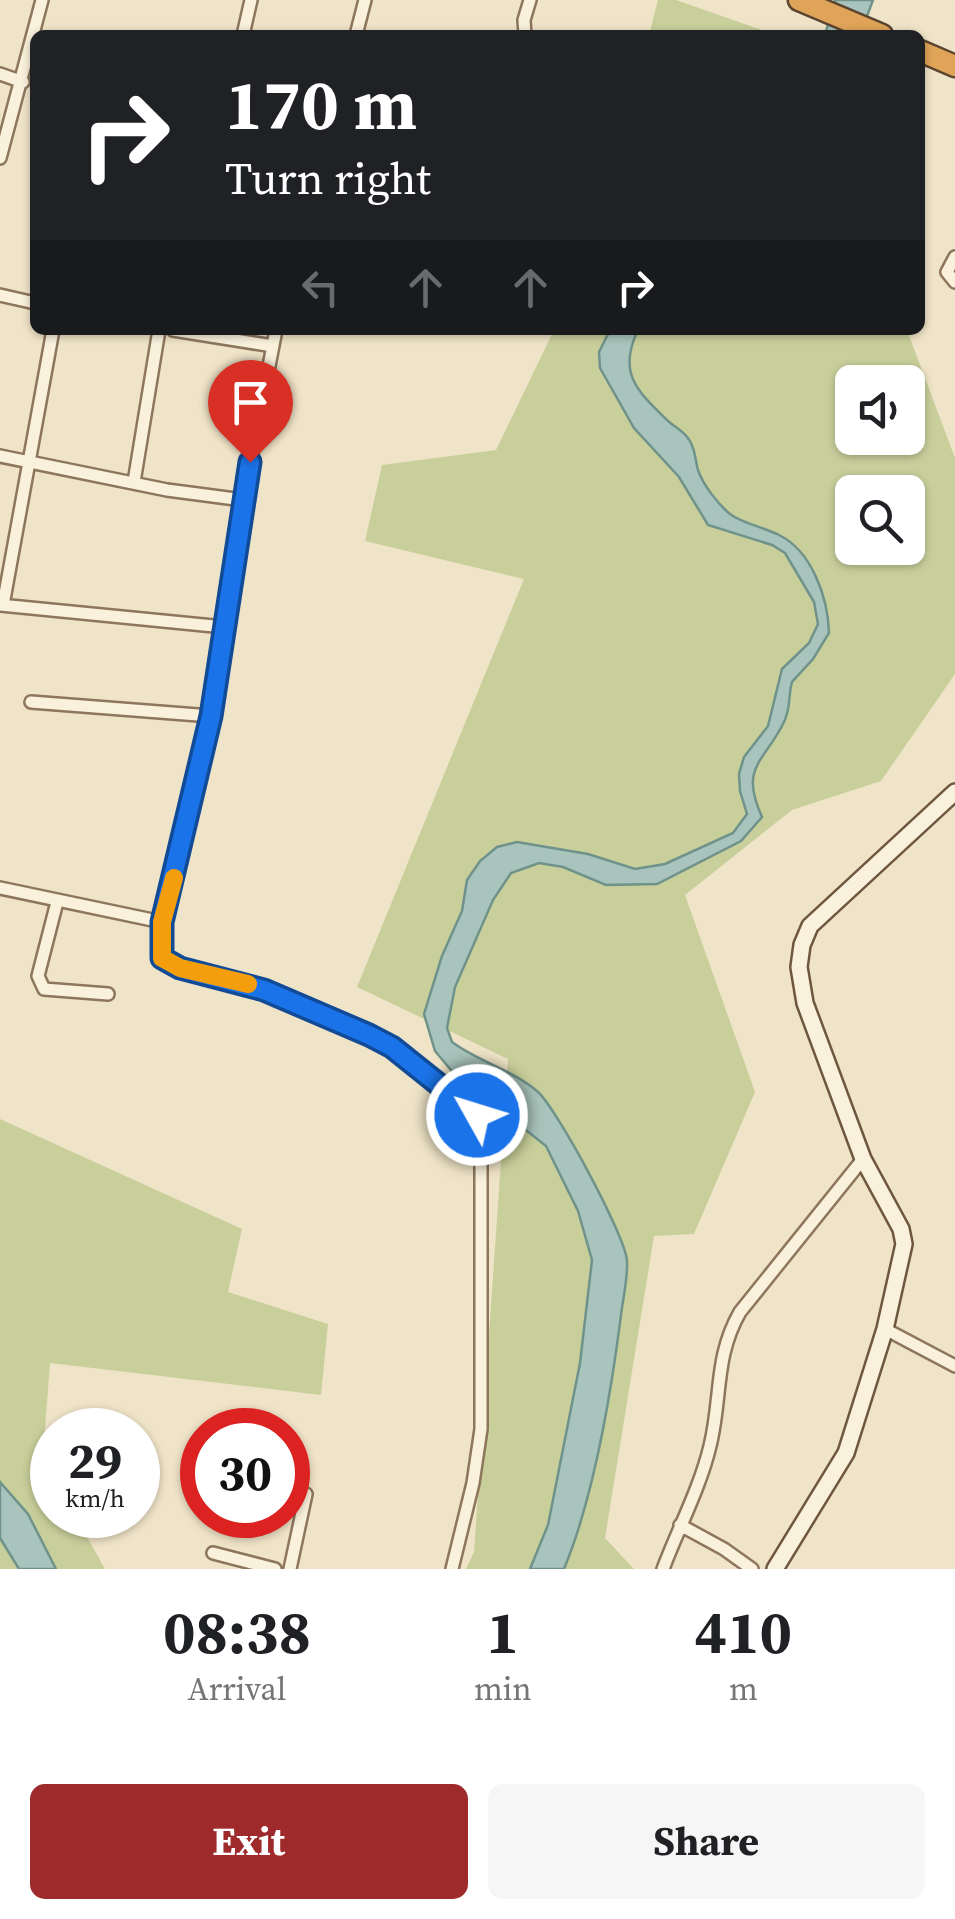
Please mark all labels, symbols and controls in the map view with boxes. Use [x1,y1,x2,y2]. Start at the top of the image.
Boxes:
text: 170 m [225,56,417,152]
icon: right [60,70,190,200]
text: Turn right [225,147,431,209]
icon: left [293,260,348,315]
icon: ahead [398,260,453,315]
icon: ahead [503,260,558,315]
icon: right [608,260,663,315]
pin [208,360,293,463]
map controls [835,365,925,565]
button: sound [835,365,925,455]
icon: arrive [223,375,278,430]
button: search [835,475,925,565]
position arrow [425,1063,529,1167]
speed limit sign: 30 [180,1408,310,1538]
text: 29 [68,1426,122,1495]
text: km/h [65,1481,125,1515]
text: 08:38 [163,1591,311,1673]
text: 1 [486,1591,519,1673]
text: 410 [695,1591,792,1673]
text: Arrival [188,1667,286,1711]
text: min [474,1667,532,1711]
text: m [729,1667,758,1711]
button: Exit [30,1784,468,1899]
button: Share [488,1784,925,1899]

